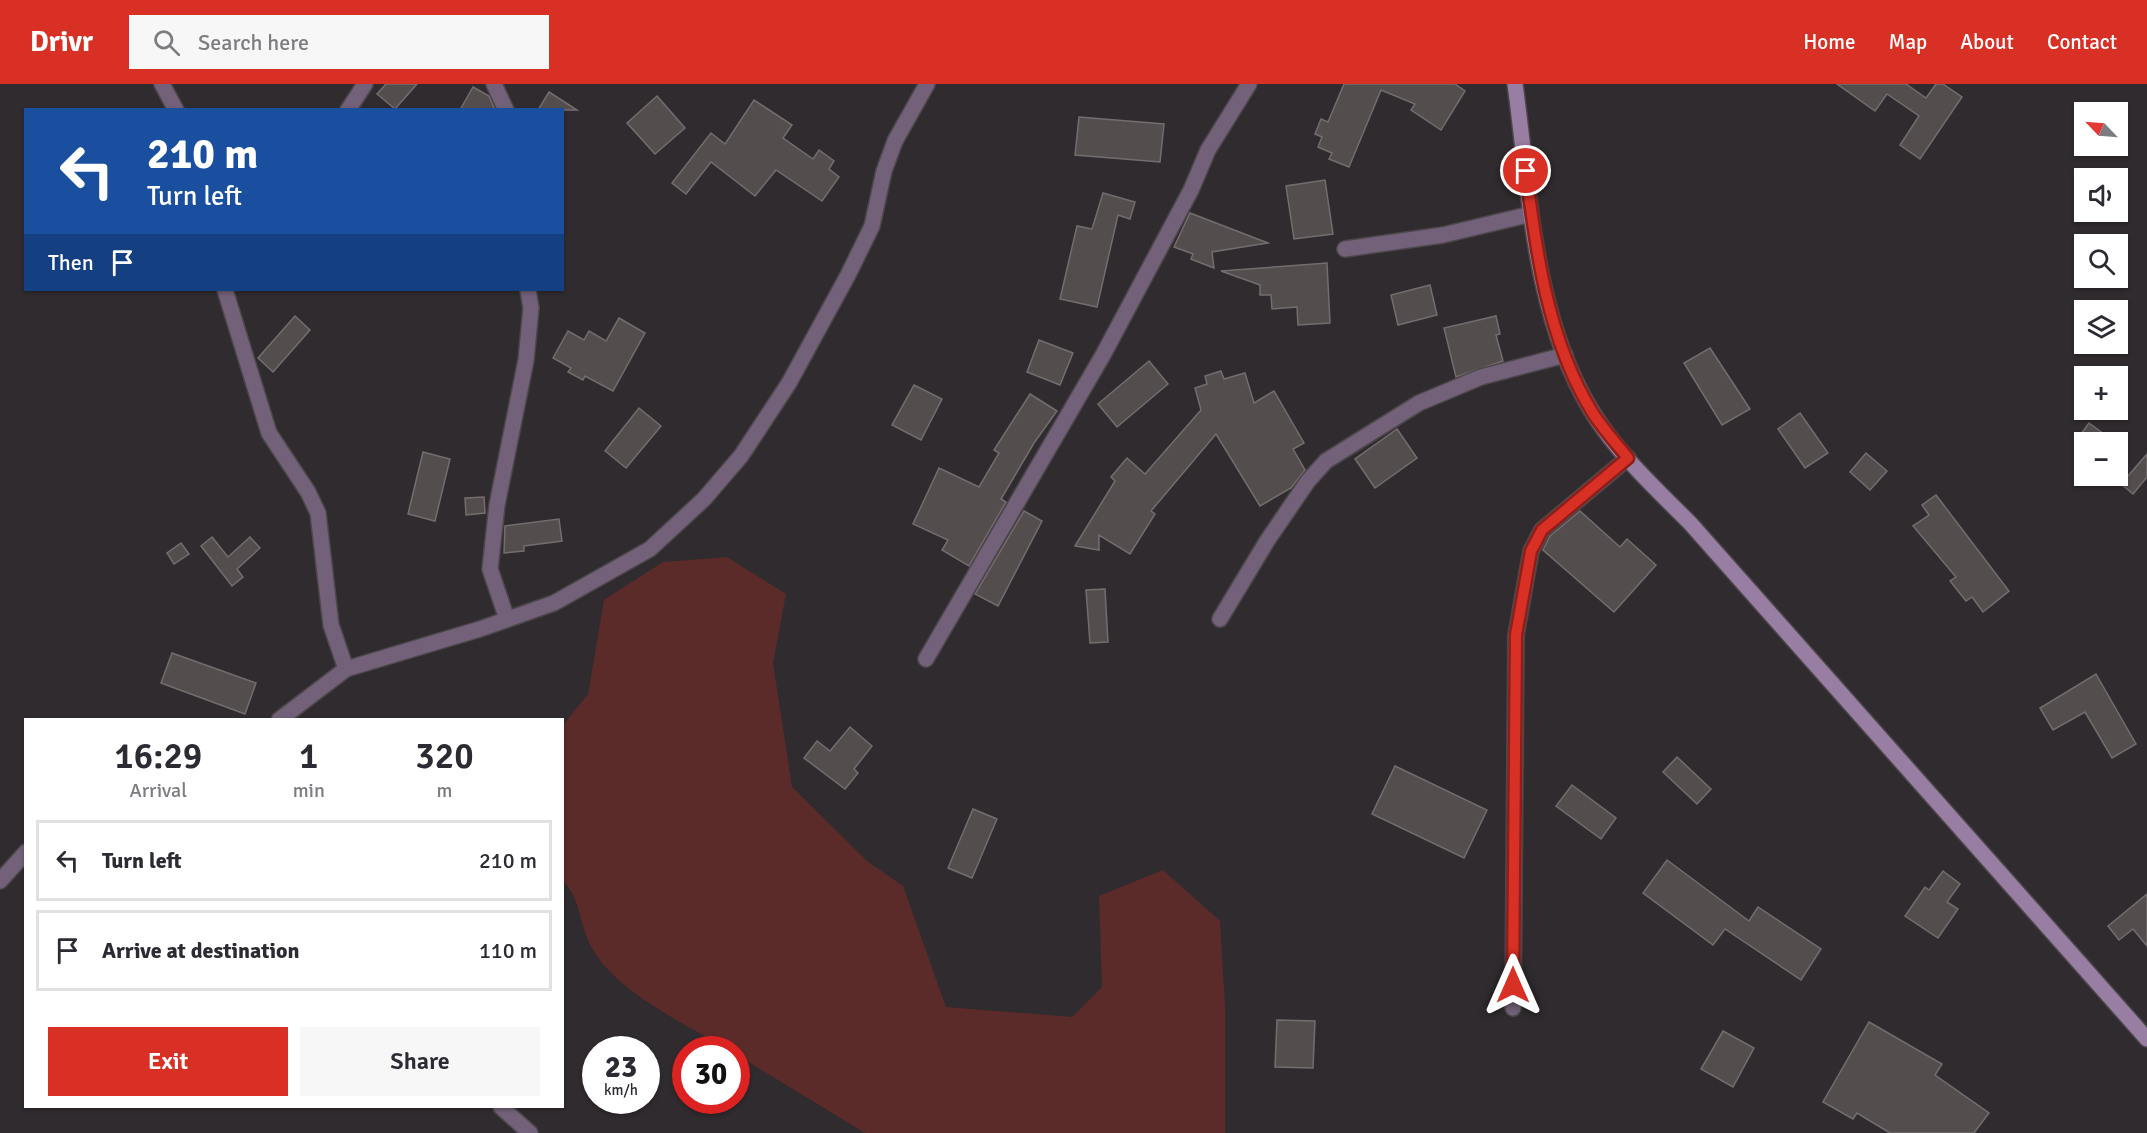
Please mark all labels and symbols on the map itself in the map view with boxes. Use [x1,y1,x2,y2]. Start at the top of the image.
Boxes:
north arrow [2074,102,2128,156]
pin [1500,145,1551,196]
position arrow [1481,953,1545,1017]
speed limit sign: 30 [672,1036,750,1114]

